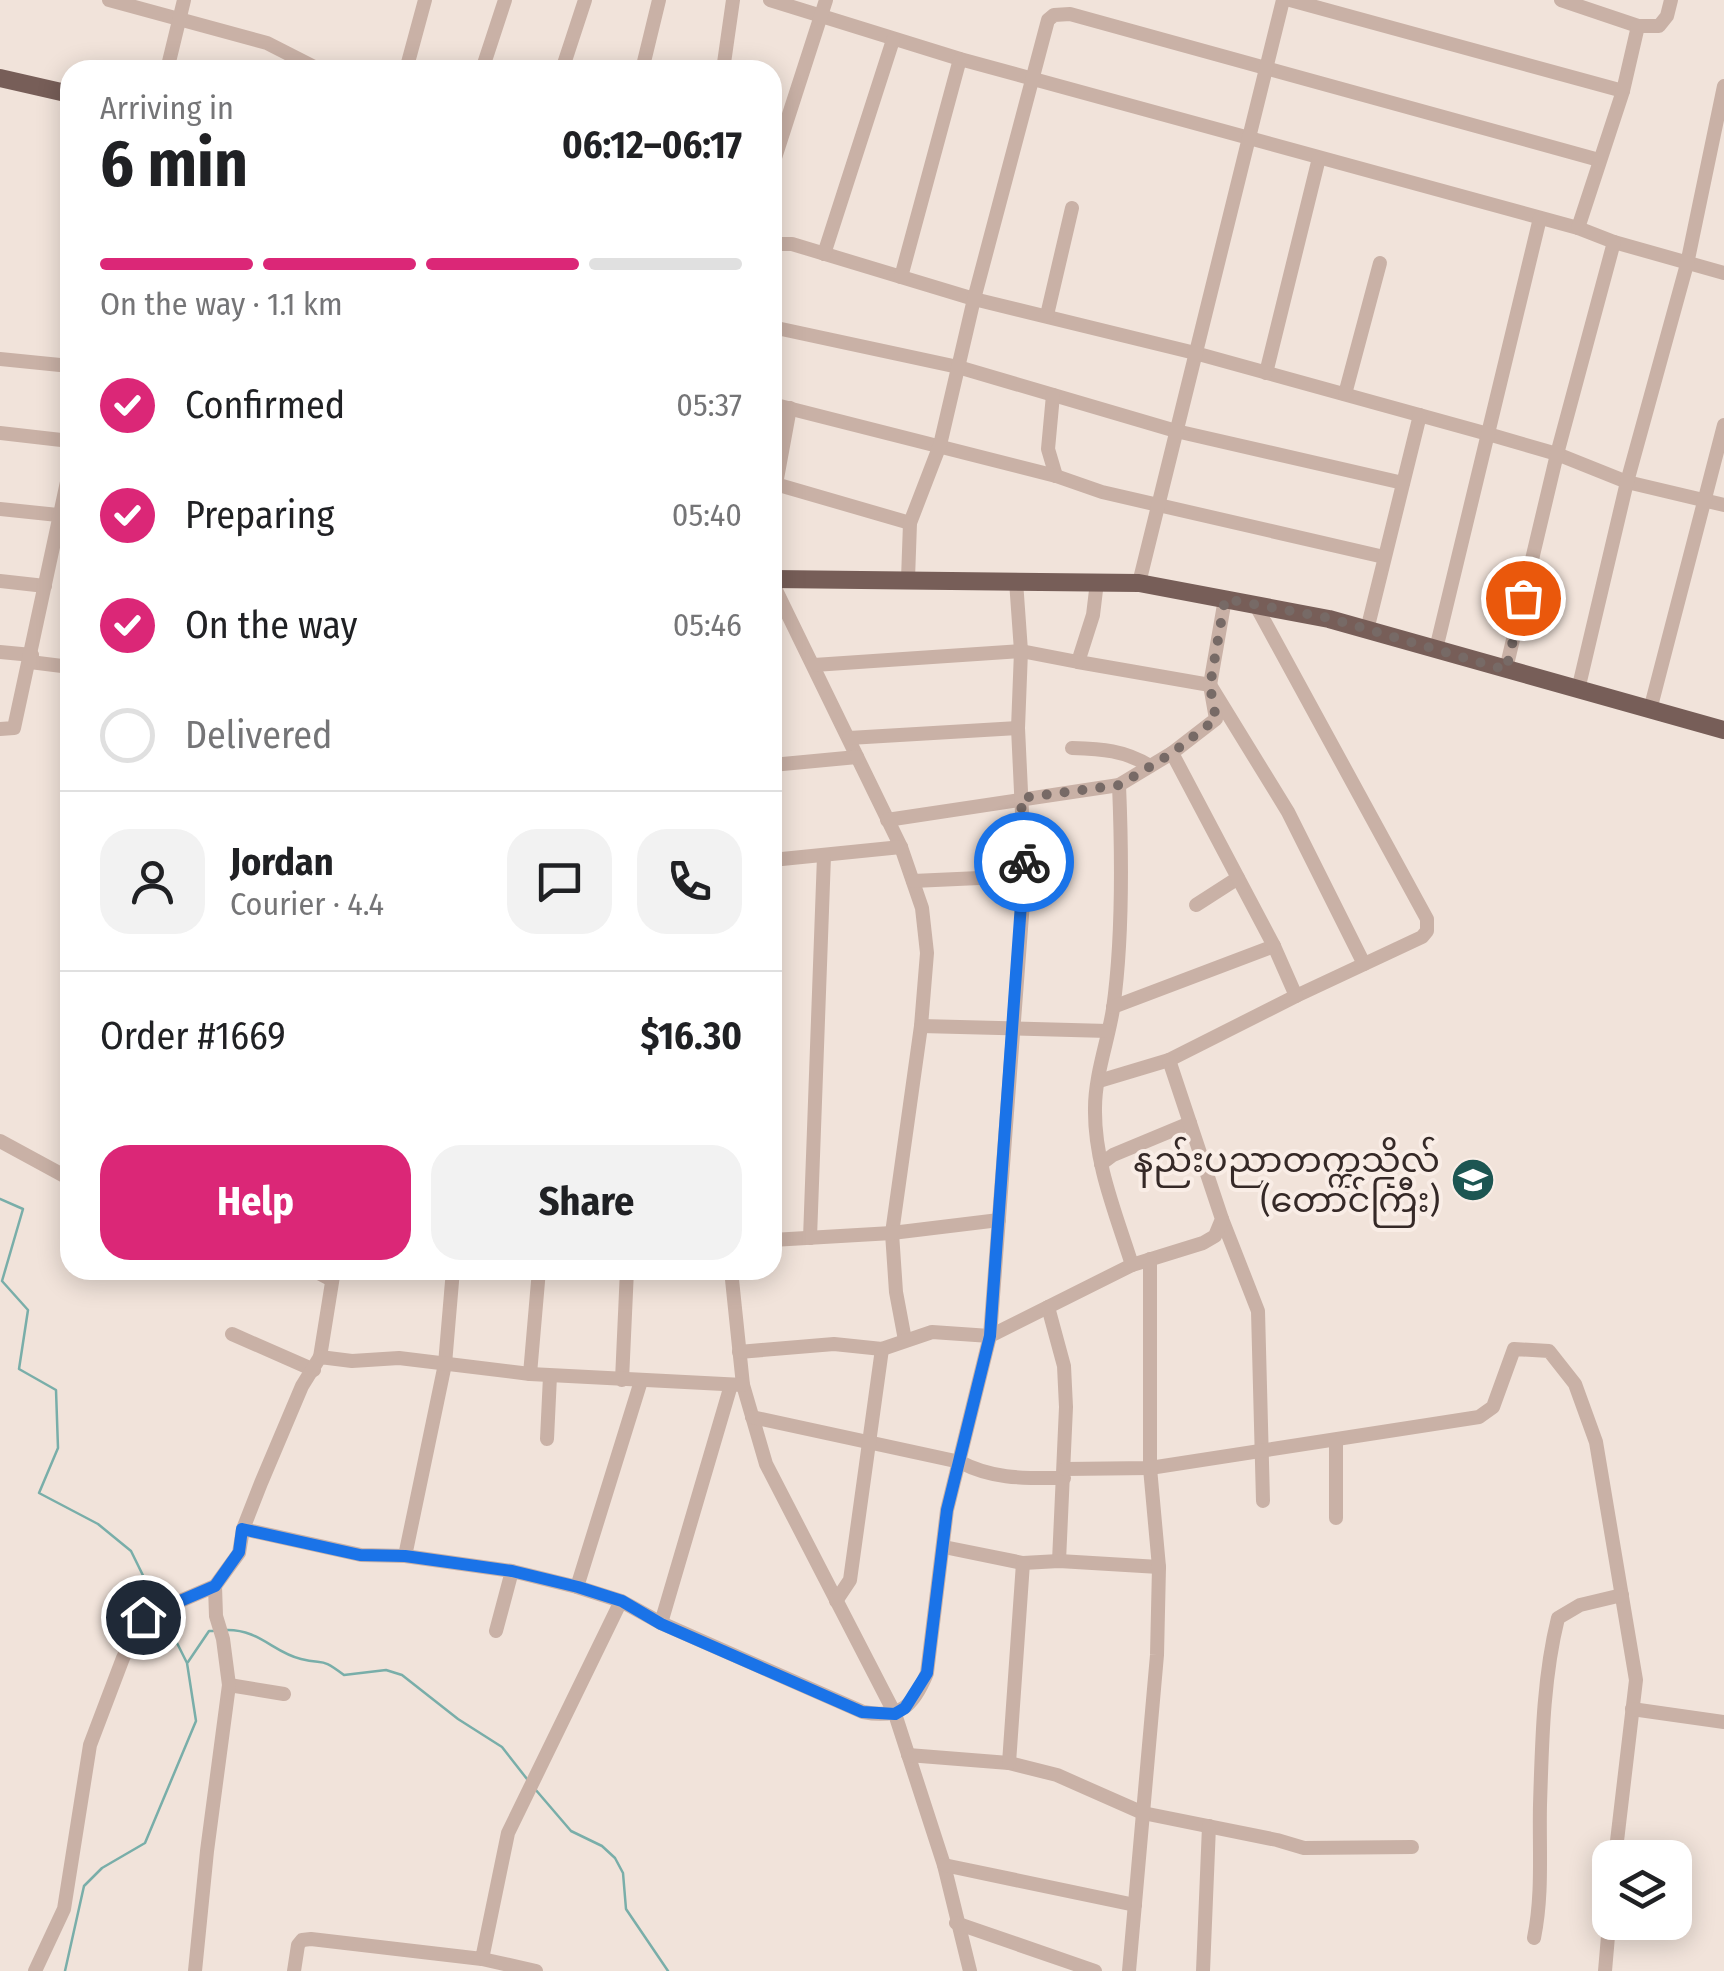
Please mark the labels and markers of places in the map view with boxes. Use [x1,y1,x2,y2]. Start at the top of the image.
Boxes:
pin [1481,556,1566,641]
place label: နည်းပညာတက္ကသိုလ် (တောင်ကြီး) [1133,1136,1440,1228]
school or university icon: နည်းပညာတက္ကသိုလ် (တောင်ကြီး) [1450,1157,1496,1203]
pin [101,1575,186,1660]

